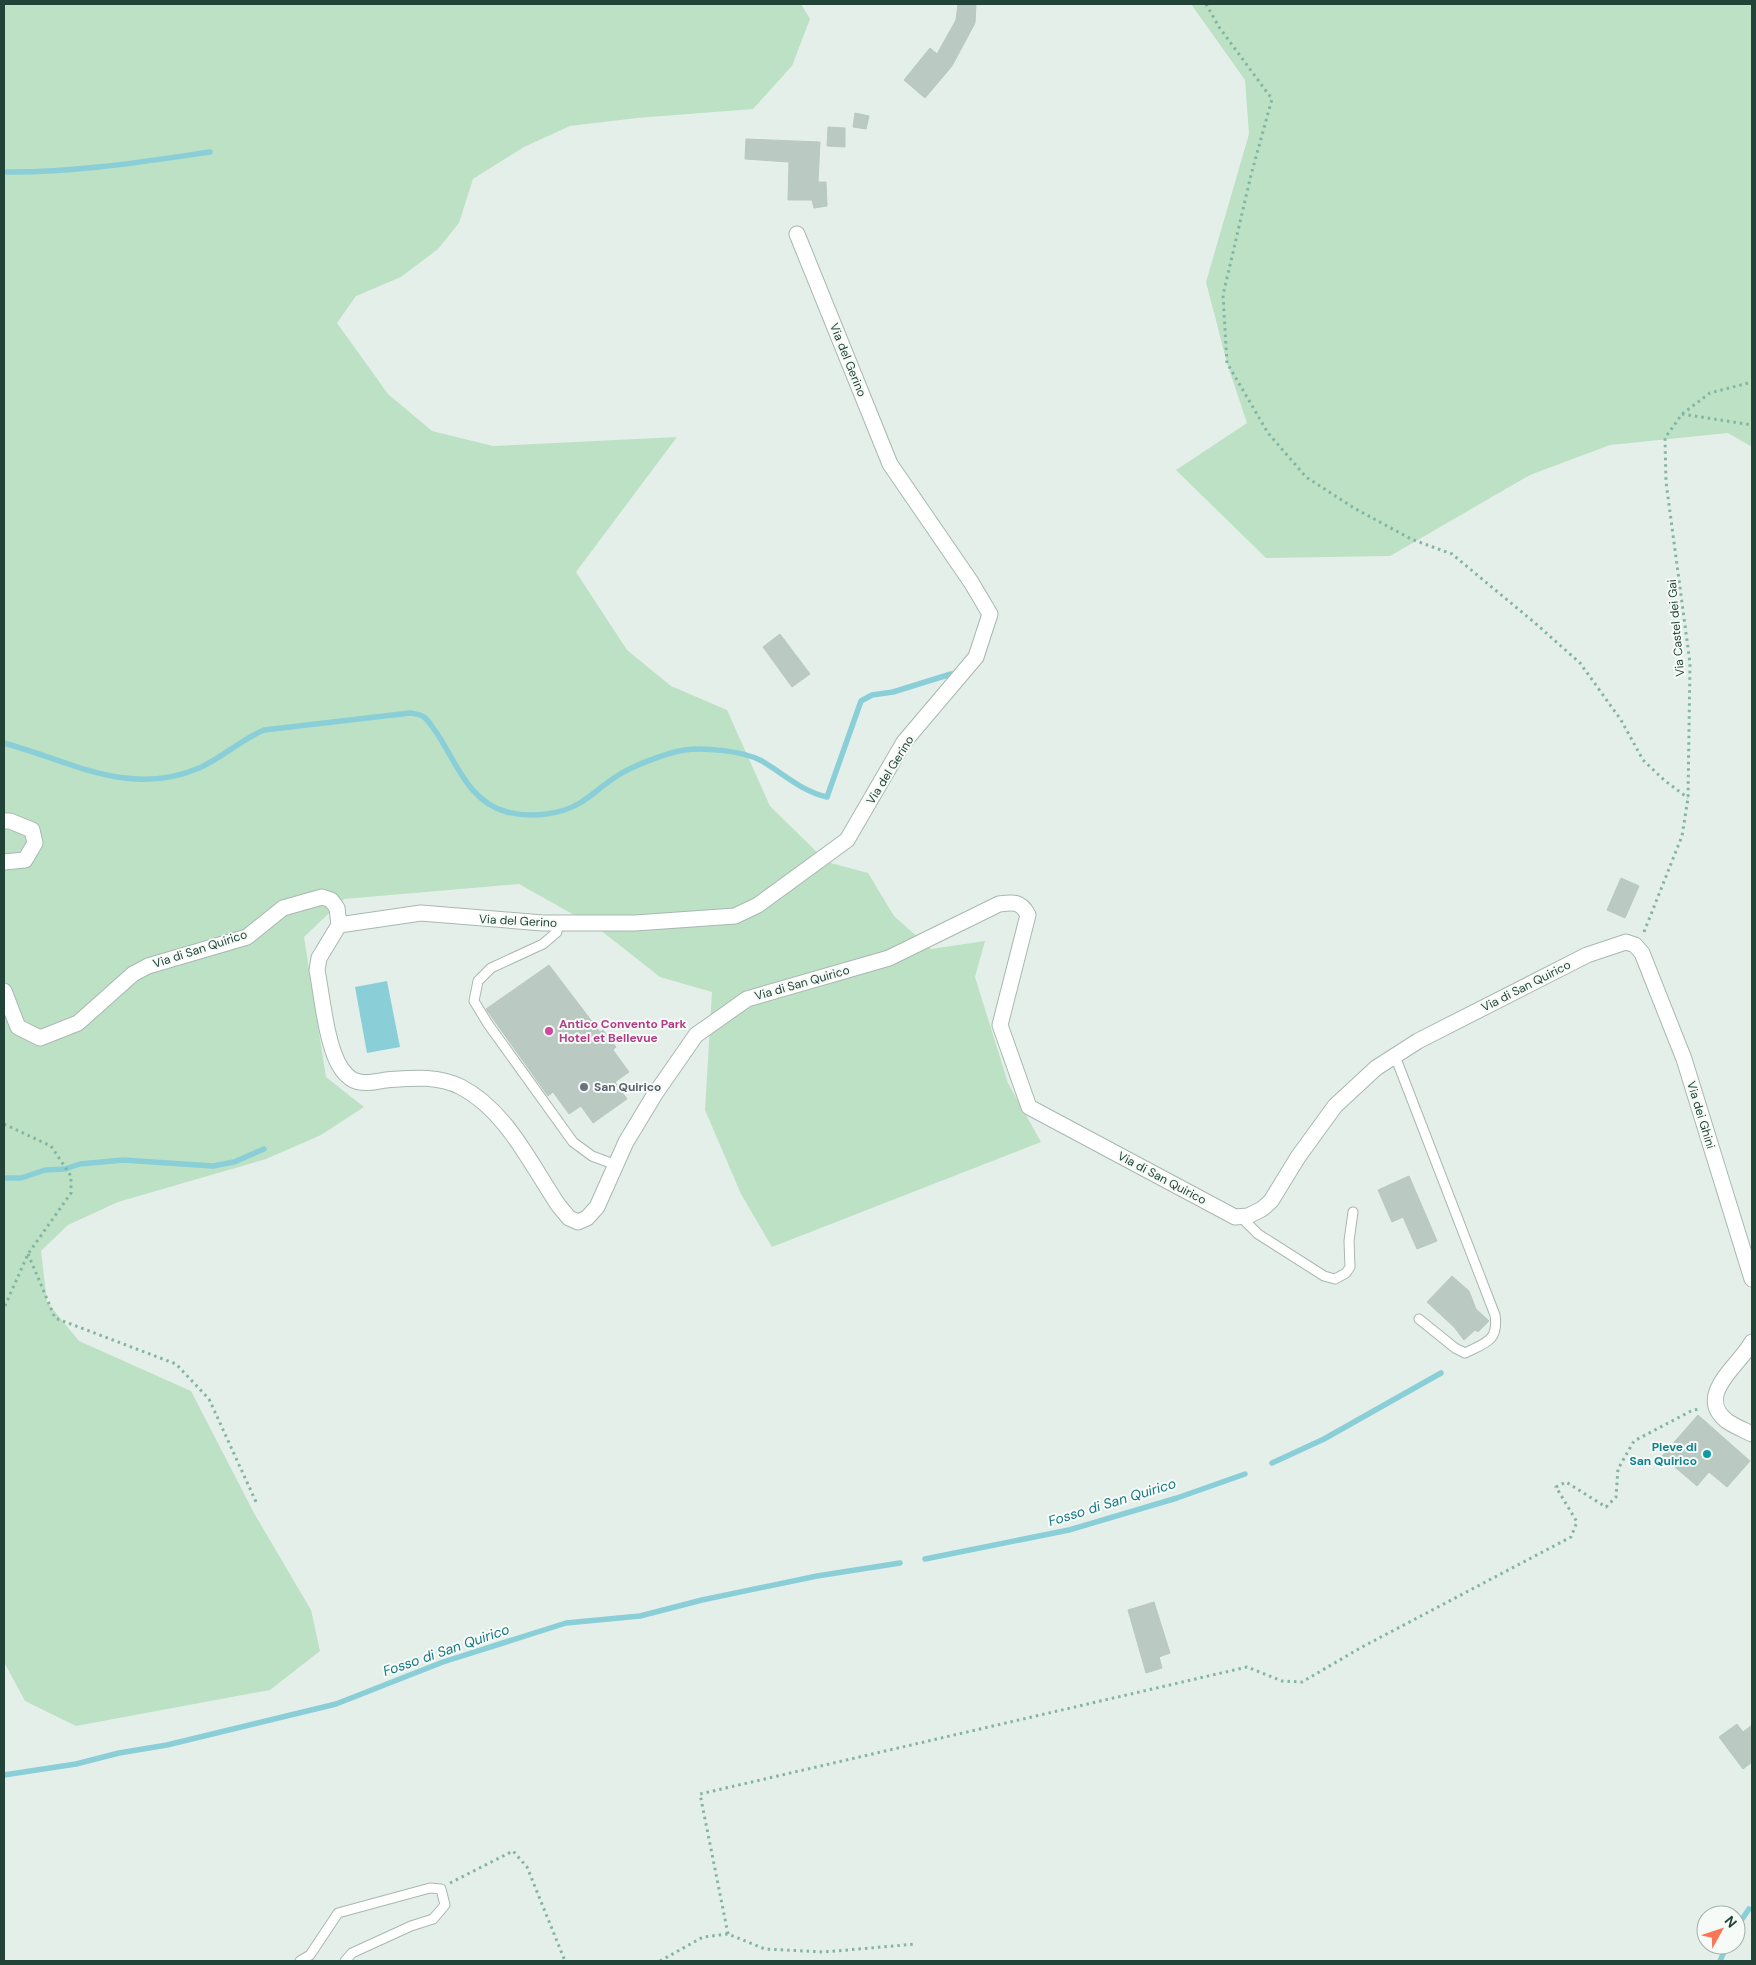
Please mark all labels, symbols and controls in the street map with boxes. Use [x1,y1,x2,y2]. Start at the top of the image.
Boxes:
street label: Via del Gerino [826,321,870,399]
street label: Via Castel dei Gai [1664,579,1688,677]
street label: Via del Gerino [863,733,917,807]
street label: Via del Gerino [479,911,557,931]
street label: Via di San Quirico [151,926,249,972]
street label: Via di San Quirico [1479,957,1573,1015]
street label: Via di San Quirico [753,962,851,1004]
place label: Antico Convento Park Hotel et Bellevue [559,1016,687,1046]
marker: Antico Convento Park Hotel et Bellevue [543,1025,555,1037]
place label: San Quirico [594,1079,661,1095]
street label: Via dei Ghini [1683,1079,1719,1151]
marker: San Quirico [578,1081,590,1093]
street label: Via di San Quirico [1115,1148,1209,1208]
place label: Pieve di San Quirico [1630,1439,1697,1469]
marker: Pieve di San Quirico [1701,1448,1713,1460]
water label: Fosso di San Quirico [1046,1474,1178,1530]
water label: Fosso di San Quirico [380,1620,512,1680]
north arrow [1696,1905,1746,1955]
text: N [1721,1912,1741,1931]

